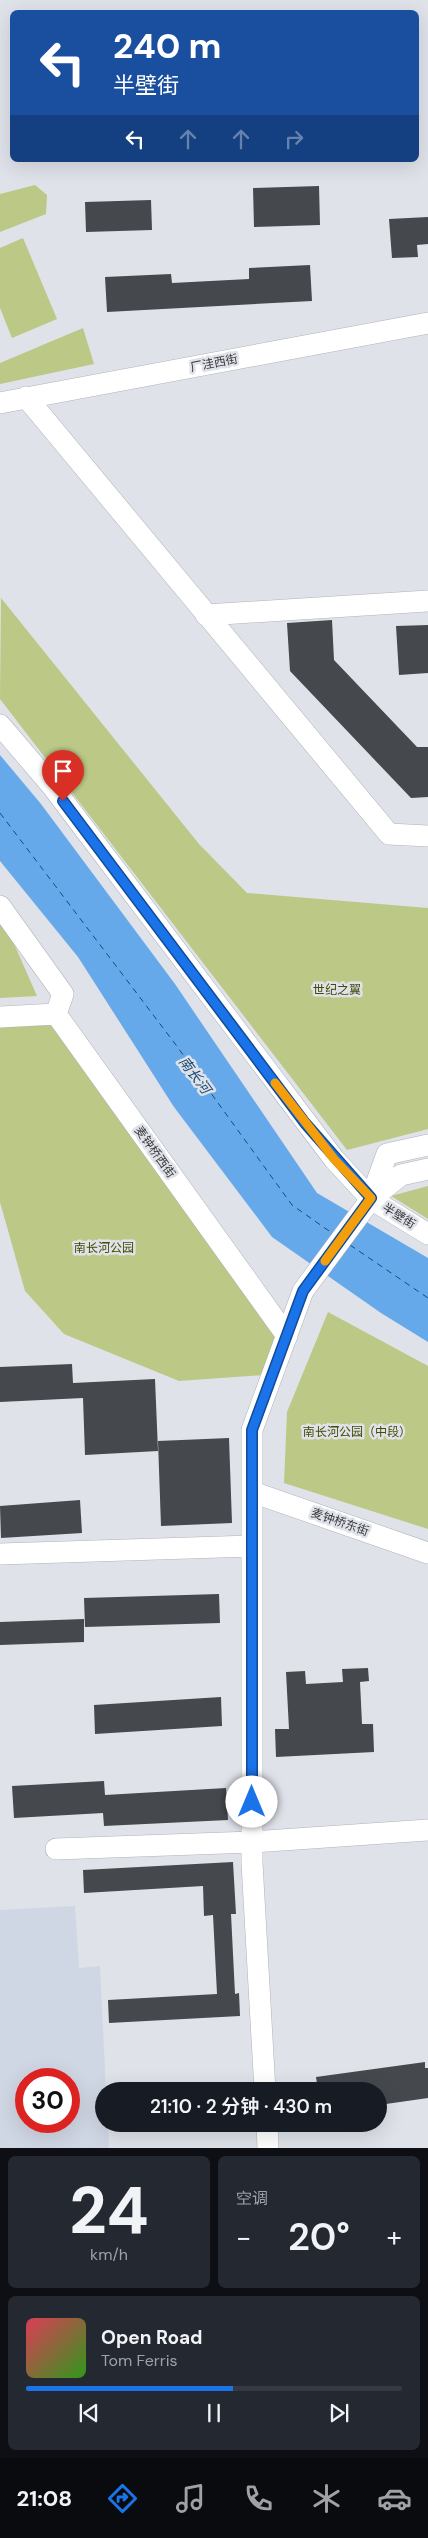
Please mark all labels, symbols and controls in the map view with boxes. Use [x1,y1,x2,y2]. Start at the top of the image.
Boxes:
text: 240 m [113,23,222,69]
icon: left [30,30,95,95]
text: 半壁街 [113,71,179,100]
icon: left [121,125,149,153]
icon: ahead [174,125,202,153]
icon: ahead [227,125,255,153]
icon: right [280,125,308,153]
street label: 厂洼西街 [189,351,239,375]
pin [42,750,84,801]
icon: arrive [49,757,77,785]
park label: 世纪之翼 [313,982,361,998]
water label: 南长河 [175,1053,217,1100]
street label: 麦钟桥西街 [131,1123,179,1181]
street label: 半壁街 [379,1200,419,1232]
park label: 南长河公园 [74,1240,134,1256]
park label: 南长河公园（中段） [303,1424,411,1440]
street label: 麦钟桥东街 [309,1505,371,1539]
position arrow [225,1775,277,1827]
speed limit sign: 30 [15,2068,80,2133]
text: 21:10 · 2 分钟 · 430 m [150,2094,332,2119]
text: 24 [69,2169,149,2253]
text: 空调 [236,2188,268,2209]
text: 20° [288,2212,350,2262]
text: − [236,2219,251,2256]
text: + [387,2219,402,2256]
text: km/h [90,2244,128,2265]
text: Open Road [101,2325,203,2350]
text: Tom Ferris [101,2350,178,2371]
icon: previous [75,2399,103,2427]
icon: pause [200,2399,228,2427]
icon: next [325,2399,353,2427]
icon: directions [105,2481,140,2516]
icon: music [173,2481,208,2516]
icon: phone [241,2481,276,2516]
icon: climate [309,2481,344,2516]
icon: car [377,2481,412,2516]
text: 21:08 [16,2484,72,2513]

